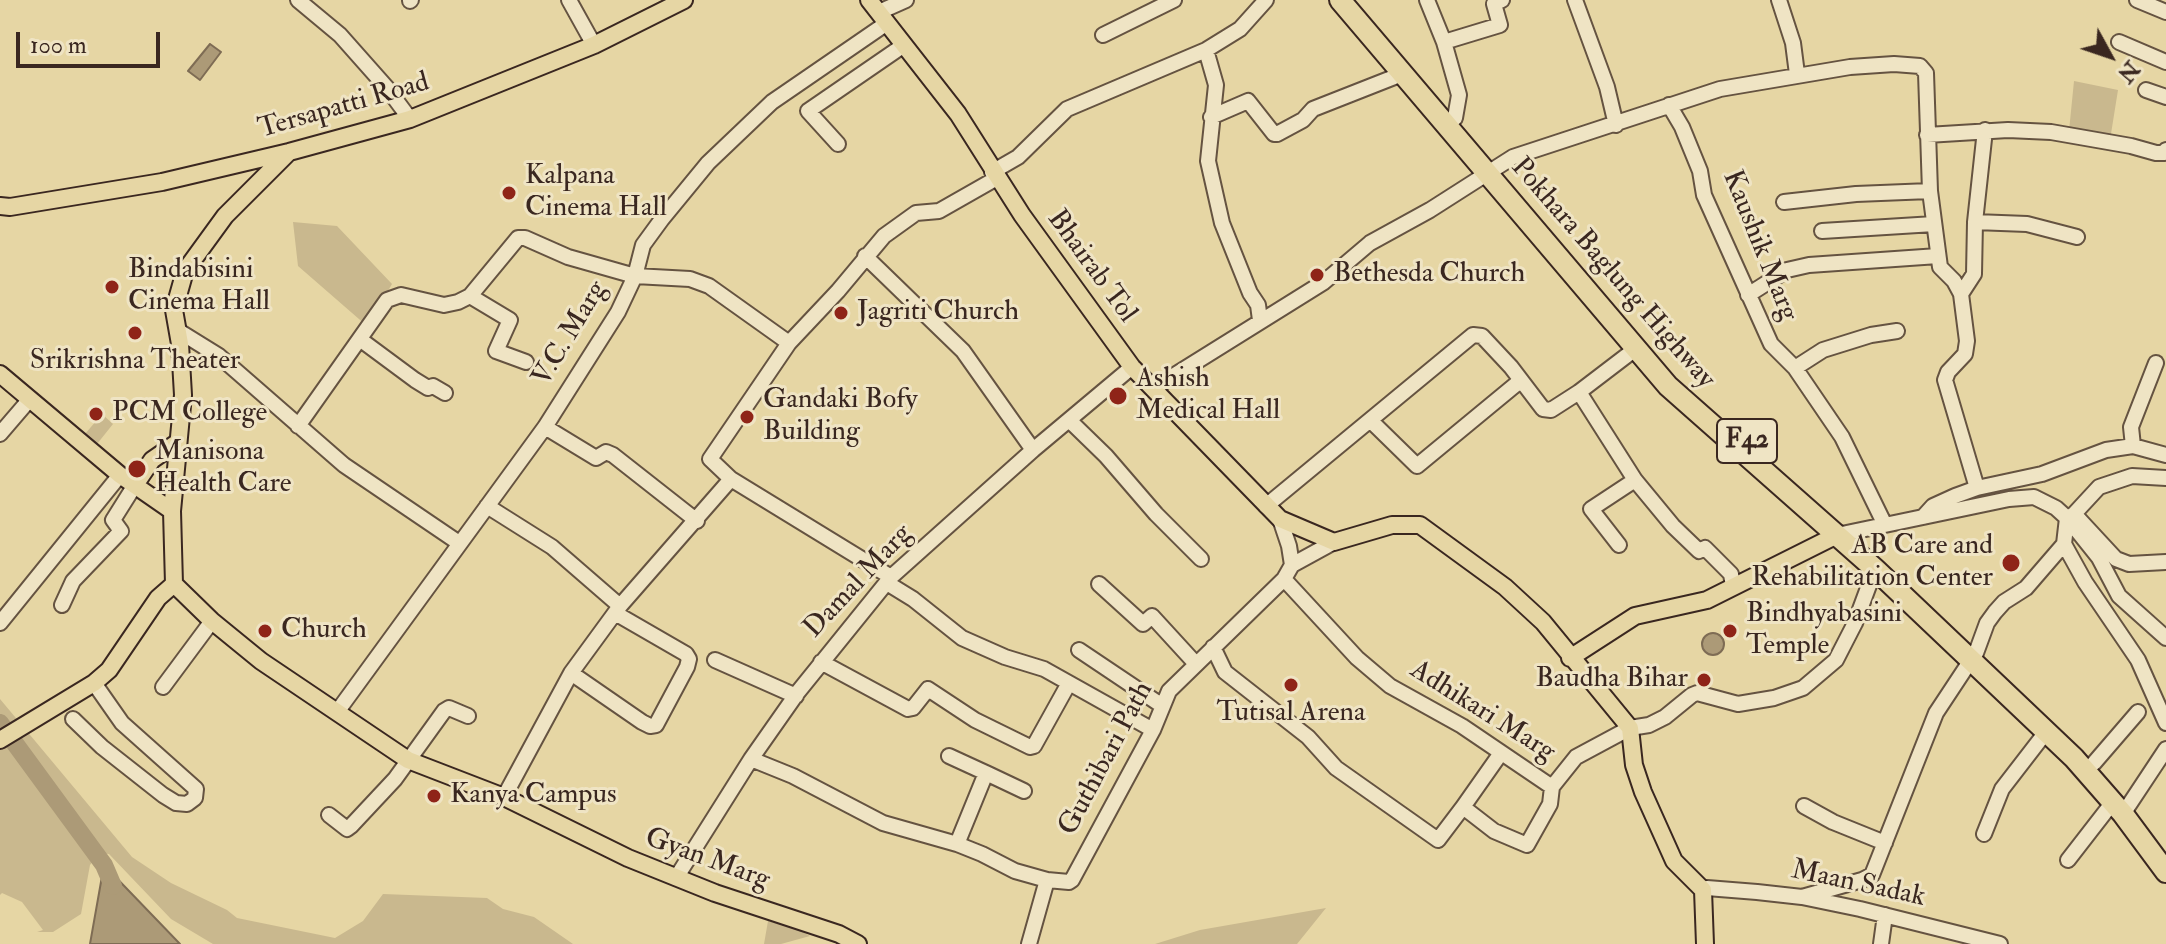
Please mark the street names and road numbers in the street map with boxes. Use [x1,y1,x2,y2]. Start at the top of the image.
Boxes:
street label: Tersapatti Road [255,67,433,147]
street label: Pokhara Baglung Highway [1503,152,1721,396]
street label: Kaushik Marg [1714,166,1804,326]
street label: Bhairab Tol [1039,204,1143,330]
street label: V.C. Marg [527,275,615,393]
road number: F42 [1717,419,1777,463]
street label: Damal Marg [798,518,920,646]
street label: Adhikari Marg [1403,654,1561,770]
street label: Guthibari Path [1052,676,1162,842]
street label: Gyan Marg [640,822,774,898]
street label: Maan Sadak [1788,854,1928,916]

